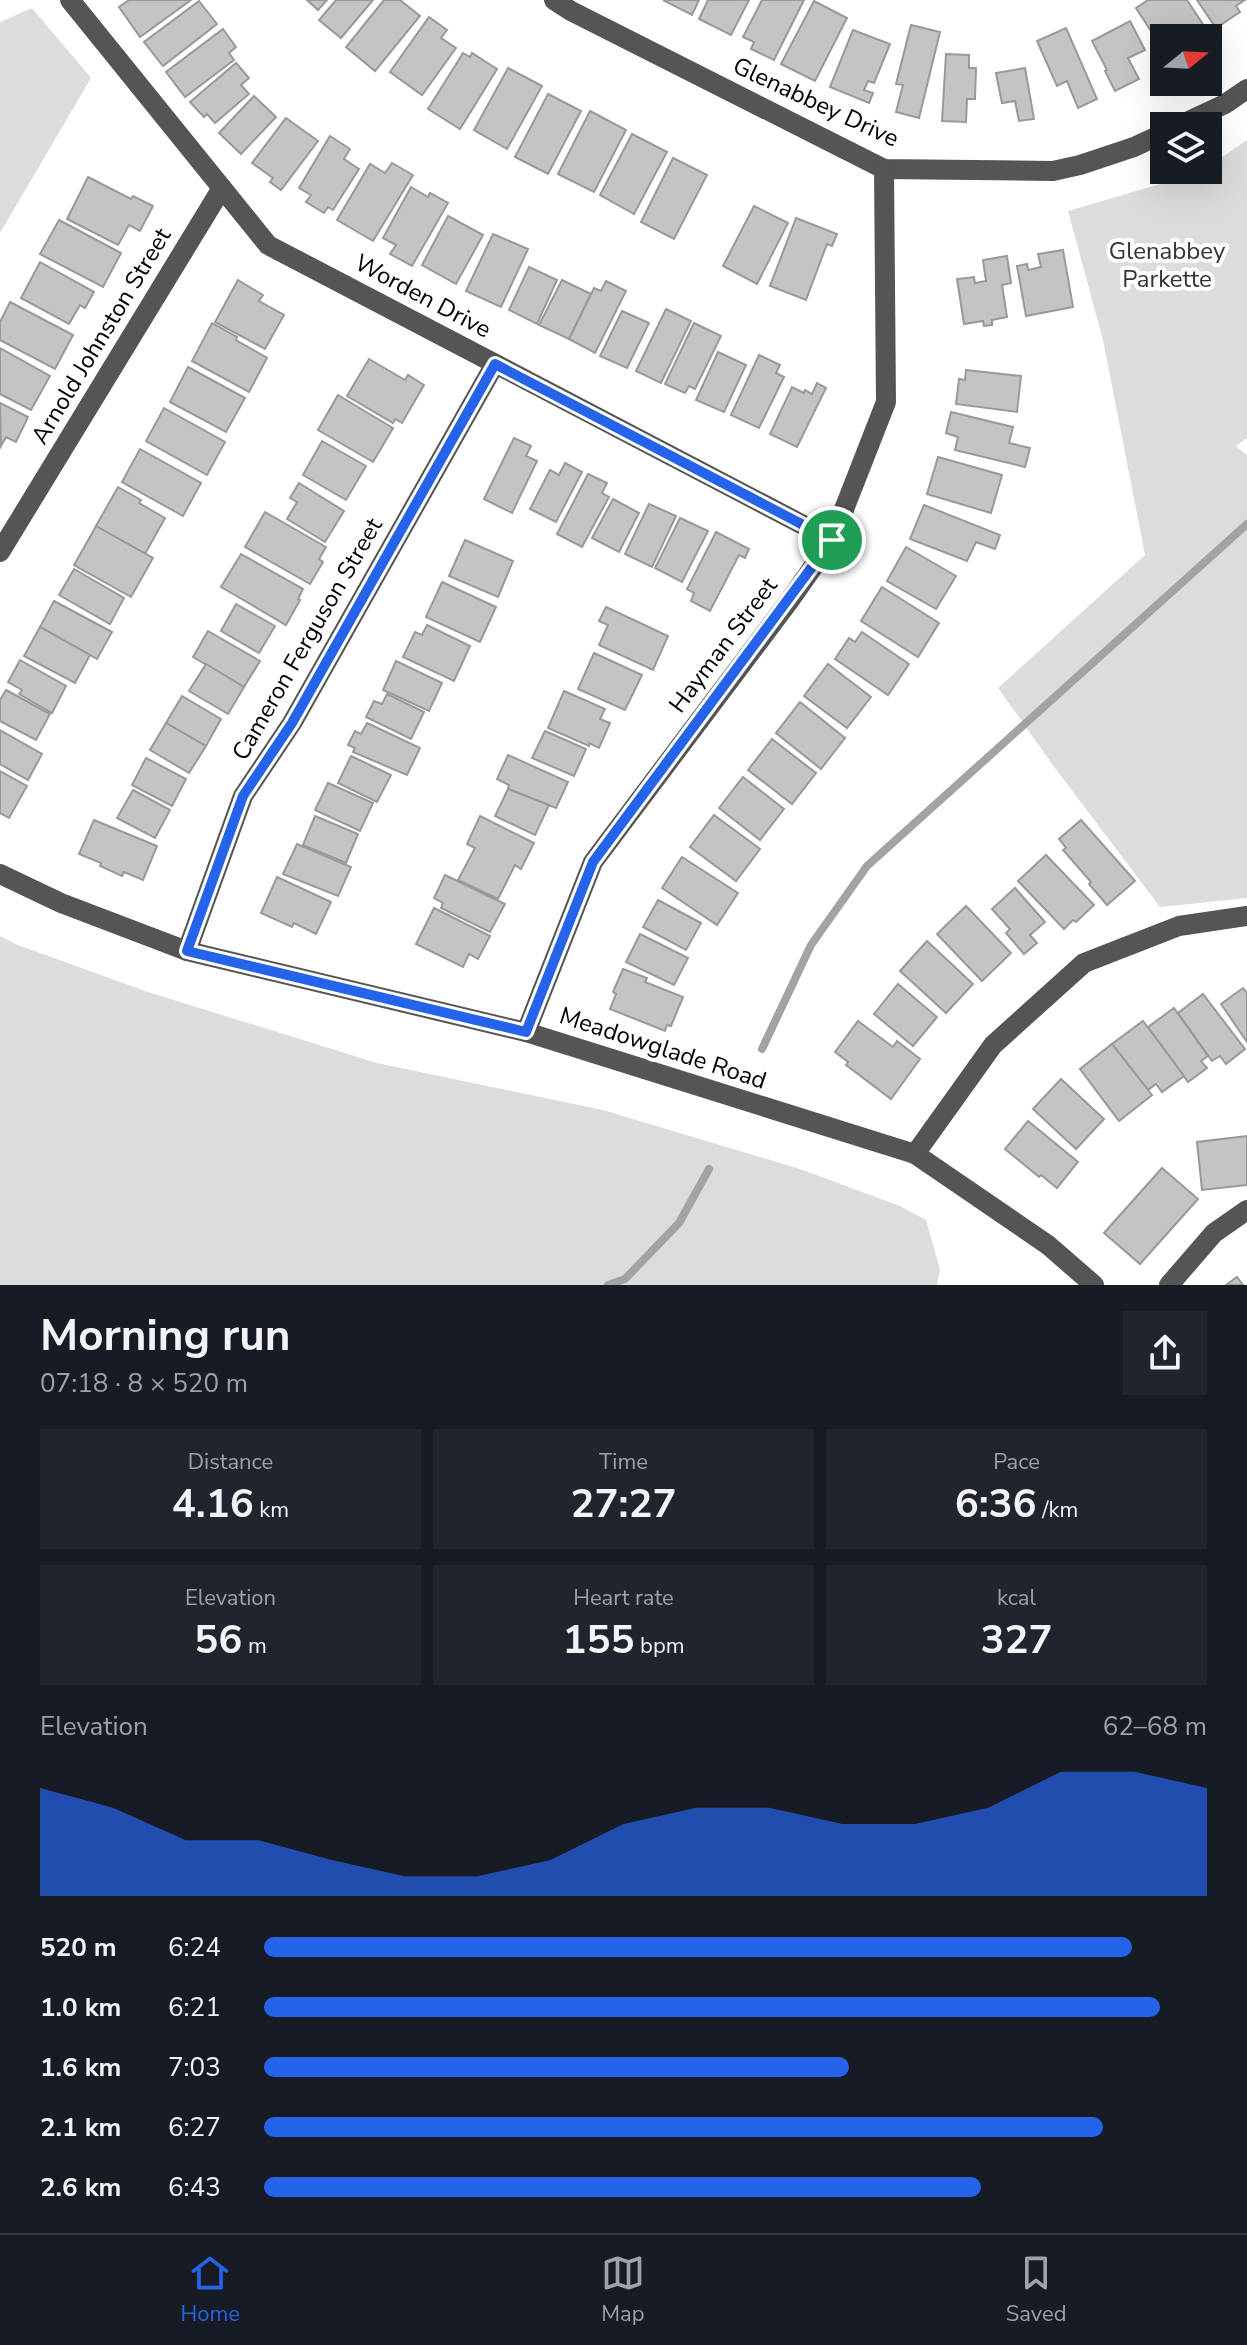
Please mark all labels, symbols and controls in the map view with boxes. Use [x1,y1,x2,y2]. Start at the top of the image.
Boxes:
north arrow [1150,24,1222,96]
map controls [1150,24,1222,184]
street label: Glenabbey Drive [728,50,904,154]
button: layers [1150,112,1222,184]
street label: Arnold Johnston Street [24,221,179,450]
park label: Glenabbey Parkette [1109,235,1226,295]
street label: Worden Drive [349,247,497,345]
pin [798,506,866,574]
street label: Cameron Ferguson Street [224,511,390,766]
icon: arrive [810,518,854,562]
street label: Hayman Street [662,570,785,719]
street label: Meadowglade Road [555,999,771,1097]
text: Morning run [40,1306,290,1366]
button: share [1123,1311,1207,1395]
text: 07:18 · 8 × 520 m [40,1366,248,1401]
text: Distance [188,1447,273,1477]
text: Time [599,1447,648,1477]
text: Pace [993,1447,1040,1477]
text: 4.16 [172,1477,254,1531]
text: 27:27 [571,1477,676,1531]
text: 6:36 [955,1477,1037,1531]
text: km [254,1495,289,1525]
text: /km [1037,1495,1078,1525]
text: Elevation [185,1583,276,1613]
text: Heart rate [573,1583,674,1613]
text: kcal [997,1583,1036,1613]
text: 56 [194,1613,242,1667]
text: 155 [562,1613,634,1667]
text: 327 [981,1613,1053,1667]
text: m [242,1631,267,1661]
text: bpm [634,1631,685,1661]
text: Elevation [40,1709,148,1744]
text: 62–68 m [1103,1709,1207,1744]
text: 520 m [40,1930,117,1965]
text: 6:24 [168,1930,221,1965]
text: 1.0 km [40,1990,121,2025]
text: 6:21 [168,1990,221,2025]
text: 1.6 km [40,2050,121,2085]
text: 7:03 [168,2050,221,2085]
text: 2.1 km [40,2110,121,2145]
text: 6:27 [168,2110,221,2145]
text: 2.6 km [40,2170,121,2205]
text: 6:43 [168,2170,221,2205]
tab: Home [180,2251,240,2329]
tab: Map [601,2251,645,2329]
tab: Saved [1006,2251,1067,2329]

